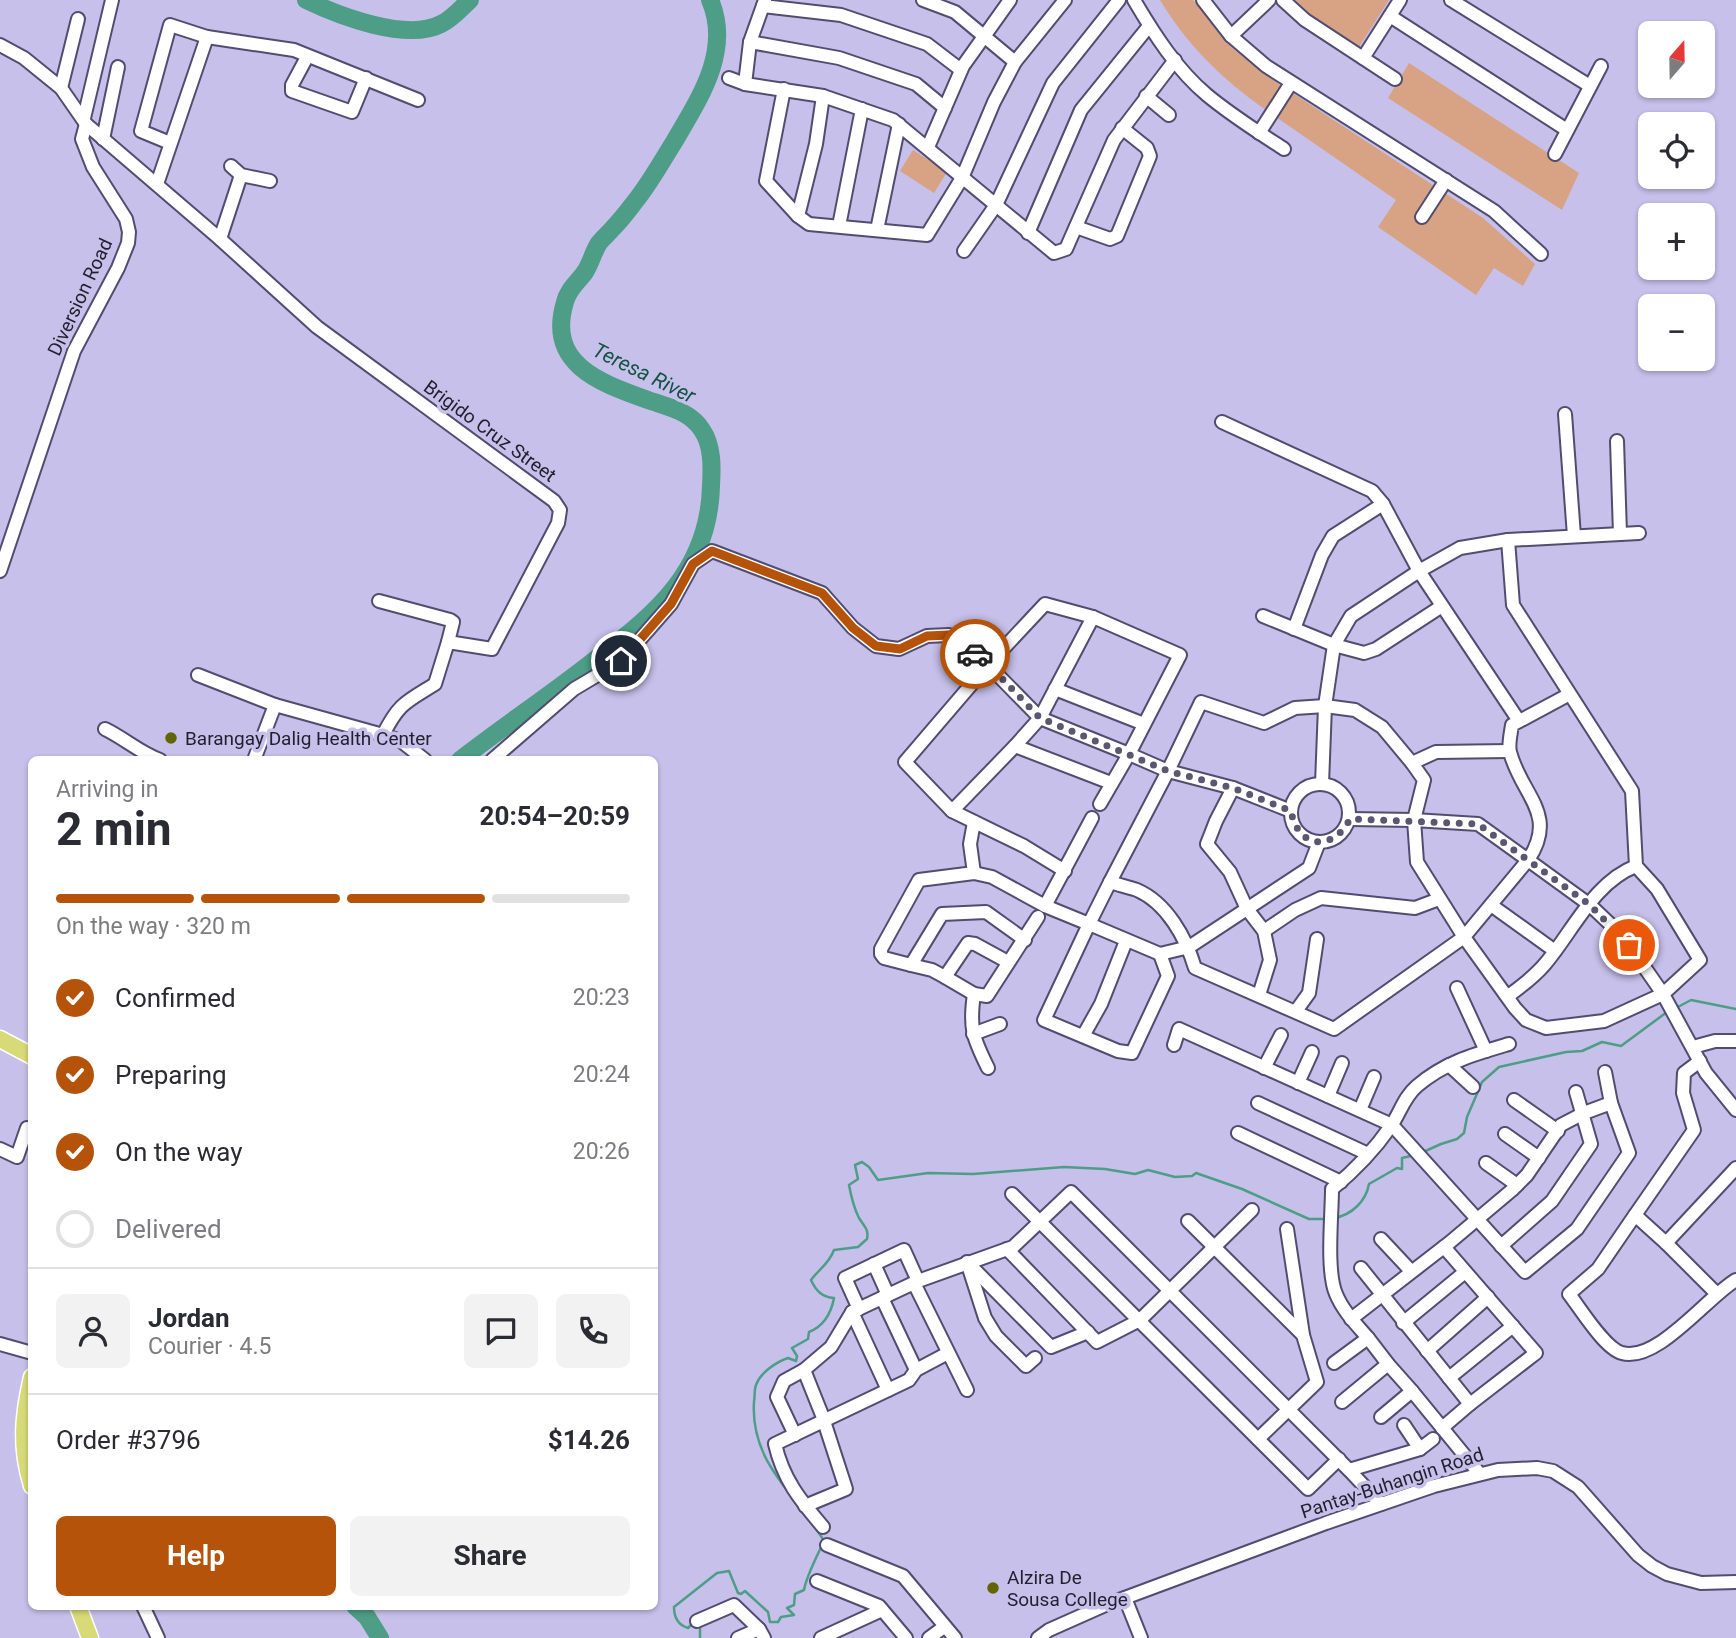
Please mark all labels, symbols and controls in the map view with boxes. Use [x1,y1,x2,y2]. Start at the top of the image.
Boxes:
north arrow [1638,21,1715,98]
map controls [1638,21,1715,371]
button: locate [1638,112,1715,189]
button: + [1638,203,1715,280]
street label: Diversion Road [43,235,117,359]
button: − [1638,294,1715,371]
water label: Teresa River [589,338,700,409]
street label: Brigido Cruz Street [419,375,561,487]
courier [940,619,1010,689]
pin [591,631,651,691]
icon: car [956,635,994,673]
icon: home [602,642,640,680]
place label: Barangay Dalig Health Center [185,727,432,750]
marker: Barangay Dalig Health Center [163,730,179,746]
text: Arriving in [56,776,159,803]
text: 20:54–20:59 [480,801,630,831]
text: 2 min [56,802,172,856]
text: On the way · 320 m [56,913,251,940]
pin [1599,915,1659,975]
icon: bag [1610,926,1648,964]
icon: check [56,979,94,1017]
text: Confirmed [115,983,236,1013]
text: 20:23 [573,984,630,1011]
icon: check [56,1056,94,1094]
text: Preparing [115,1060,227,1090]
text: 20:24 [573,1061,630,1088]
icon: check [56,1133,94,1171]
text: On the way [115,1137,243,1167]
text: 20:26 [573,1138,630,1165]
text: Delivered [115,1214,222,1244]
button: person [56,1294,130,1368]
button: chat [464,1294,538,1368]
button: phone [556,1294,630,1368]
text: Jordan [148,1303,230,1333]
text: Courier · 4.5 [148,1333,271,1360]
text: Order #3796 [56,1425,201,1455]
text: $14.26 [548,1425,630,1455]
street label: Pantay-Buhangin Road [1298,1443,1486,1523]
button: Help [56,1516,336,1596]
button: Share [350,1516,630,1596]
place label: Alzira De Sousa College [1007,1566,1128,1611]
marker: Alzira De Sousa College [985,1580,1001,1596]

